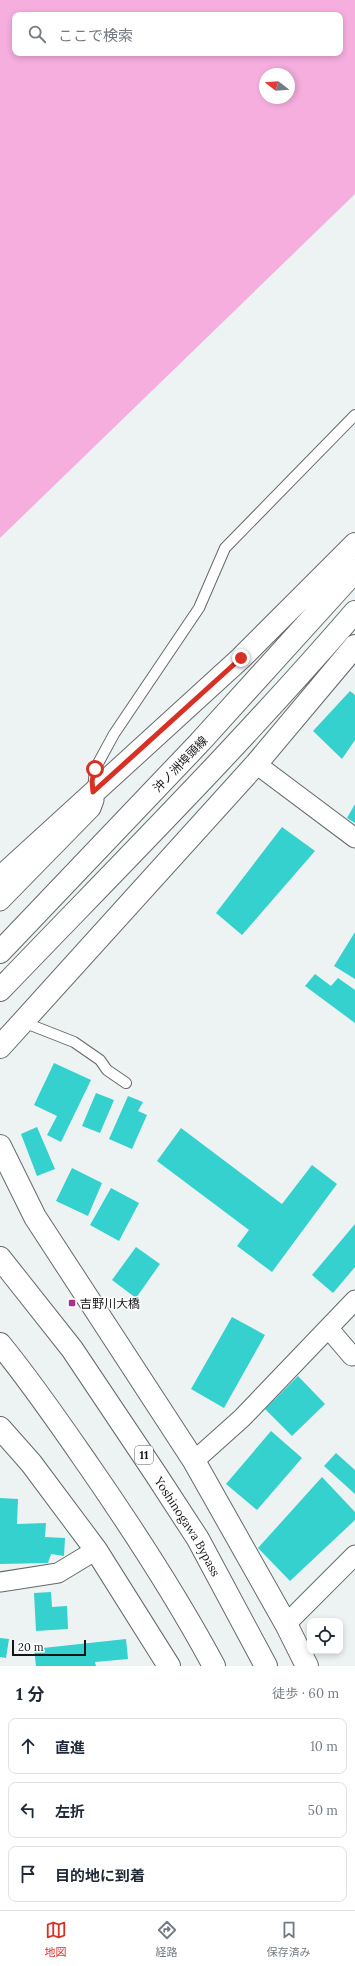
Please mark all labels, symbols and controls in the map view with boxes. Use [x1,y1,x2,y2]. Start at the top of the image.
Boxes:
search box [12,12,343,56]
icon: search [26,23,48,45]
text: ここで検索 [58,26,133,45]
north arrow [259,68,295,104]
route end [232,649,250,667]
street label: 沖ノ洲埠頭線 [150,733,210,795]
route start [86,760,104,778]
place label: 吉野川大橋 [80,1296,140,1311]
marker: 吉野川大橋 [67,1298,77,1308]
road number: 11 [135,1446,153,1464]
street label: Yoshinogawa Bypass [151,1473,224,1579]
map controls [307,1618,343,1654]
button: locate [307,1618,343,1654]
scale bar [12,1638,86,1657]
text: 20 m [18,1640,43,1654]
text: 1 分 [16,1683,44,1705]
text: 徒歩 · 60 m [272,1685,339,1702]
icon: ahead [17,1735,39,1757]
text: 直進 [55,1738,85,1757]
text: 10 m [310,1738,338,1755]
icon: left [17,1799,39,1821]
text: 左折 [55,1802,85,1821]
text: 50 m [308,1802,338,1819]
icon: arrive [17,1863,39,1885]
text: 目的地に到着 [55,1866,145,1885]
tab: 地図 [45,1919,67,1959]
tab: 経路 [156,1919,178,1959]
tab: 保存済み [267,1919,311,1959]

